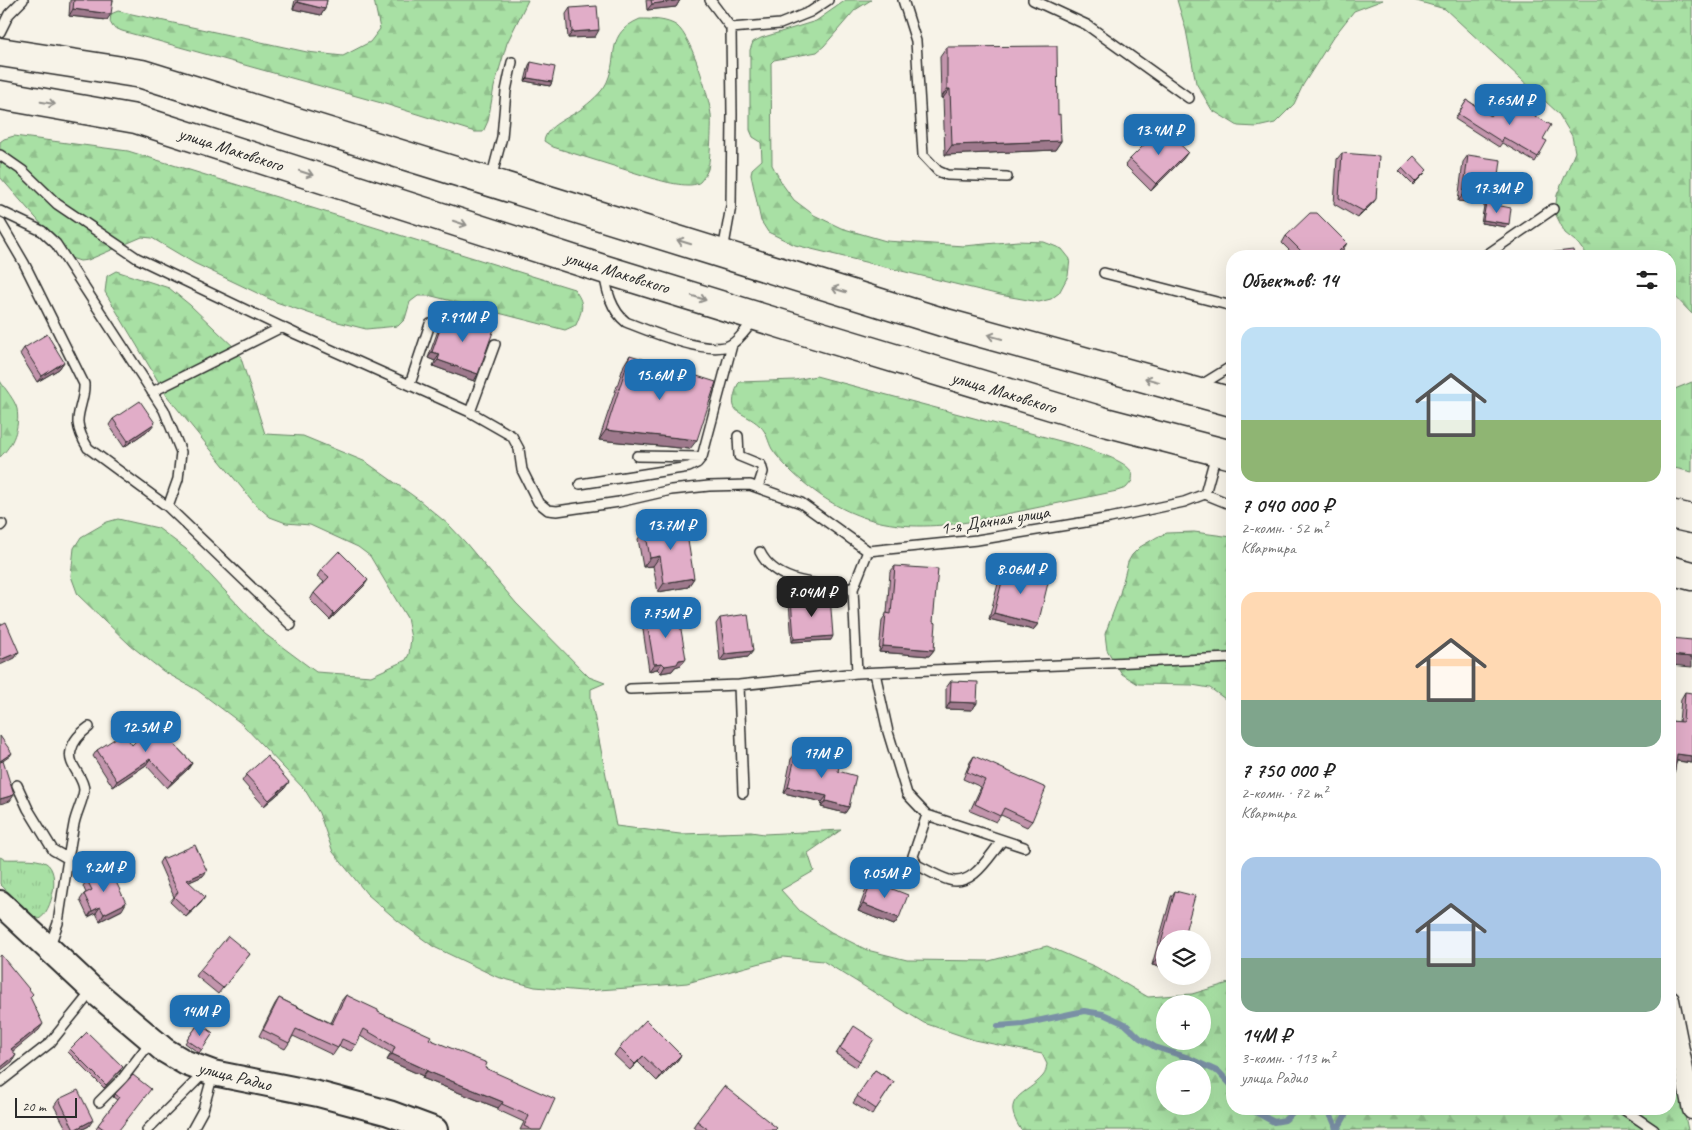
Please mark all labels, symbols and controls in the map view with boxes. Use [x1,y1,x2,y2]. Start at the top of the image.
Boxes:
pin: 7.65M ₽ [1464,84,1556,126]
text: 7.65M ₽ [1486,90,1534,110]
one-way arrow [40,99,56,109]
pin: 13.4M ₽ [1113,114,1205,156]
text: 13.4M ₽ [1135,120,1183,140]
street label: улица Маковского [175,121,288,177]
one-way arrow [297,169,313,179]
pin: 17.3M ₽ [1451,172,1543,214]
text: 17.3M ₽ [1473,178,1521,198]
one-way arrow [452,219,468,228]
one-way arrow [677,236,693,246]
street label: улица Маковского [561,245,674,299]
icon: filters [1633,266,1661,294]
text: Объектов: 14 [1241,267,1338,293]
one-way arrow [832,285,848,294]
one-way arrow [690,293,706,303]
pin: 7.91M ₽ [417,300,509,343]
text: 7.91M ₽ [439,307,487,327]
one-way arrow [987,331,1003,341]
pin: 15.6M ₽ [614,358,706,401]
icon: home [1406,360,1496,450]
text: 15.6M ₽ [636,365,684,385]
street label: улица Маковского [948,365,1061,419]
one-way arrow [1144,374,1160,384]
text: 7 040 000 ₽ [1241,492,1333,518]
street label: 1-я Дачная улица [939,500,1052,539]
pin: 13.7M ₽ [625,508,717,551]
text: 13.7M ₽ [647,515,695,535]
text: 2-комн. · 52 m² [1241,518,1327,538]
text: Квартира [1241,538,1296,558]
pin: 8.06M ₽ [975,552,1067,595]
text: 8.06M ₽ [997,559,1045,579]
pin: 7.04M ₽ [766,576,858,618]
text: 7.04M ₽ [788,582,836,602]
pin: 7.75M ₽ [620,596,712,639]
text: 7.75M ₽ [642,603,690,623]
icon: home [1406,625,1496,715]
pin: 12.5M ₽ [100,710,192,753]
text: 12.5M ₽ [122,717,170,737]
pin: 17M ₽ [787,736,857,779]
text: 17M ₽ [803,743,841,763]
text: 7 750 000 ₽ [1241,757,1333,783]
text: 2-комн. · 72 m² [1241,783,1327,803]
text: Квартира [1241,803,1296,823]
pin: 9.2M ₽ [63,850,145,893]
pin: 9.05M ₽ [839,856,931,899]
text: 9.2M ₽ [83,857,125,877]
text: 9.05M ₽ [861,863,909,883]
icon: home [1406,890,1496,980]
map controls [1156,930,1211,1115]
button: layers [1156,930,1211,985]
pin: 14M ₽ [165,994,235,1037]
button: + [1156,995,1211,1050]
text: 14M ₽ [181,1001,219,1021]
text: 14M ₽ [1241,1022,1291,1048]
text: 3-комн. · 113 m² [1241,1048,1334,1068]
street label: улица Радио [195,1056,275,1096]
button: − [1156,1060,1211,1115]
text: улица Радио [1241,1068,1307,1088]
scale bar [15,1095,78,1118]
text: 20 m [22,1098,46,1115]

